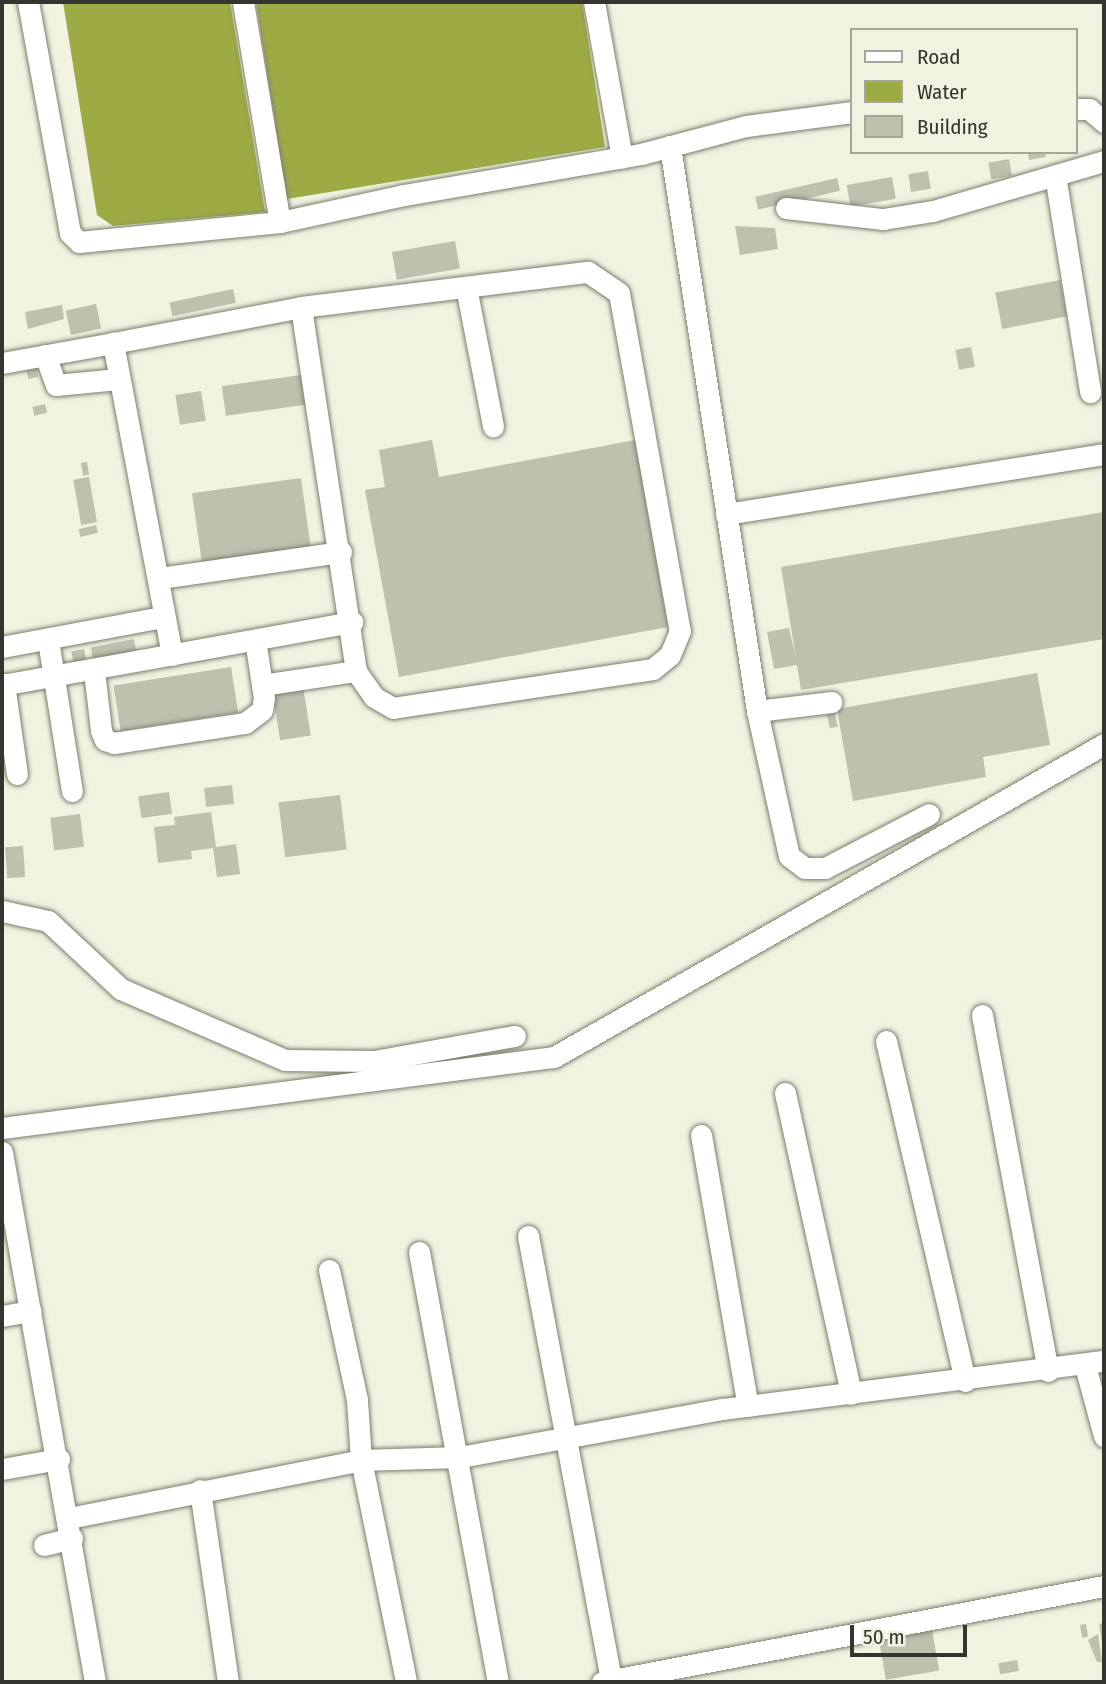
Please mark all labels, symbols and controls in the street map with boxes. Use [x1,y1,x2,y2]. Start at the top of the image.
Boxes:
legend [850,28,1078,154]
text: Road [917,44,961,70]
text: Water [917,79,967,105]
text: Building [917,114,988,140]
scale bar [854,1610,971,1654]
text: 50 m [863,1624,905,1650]

